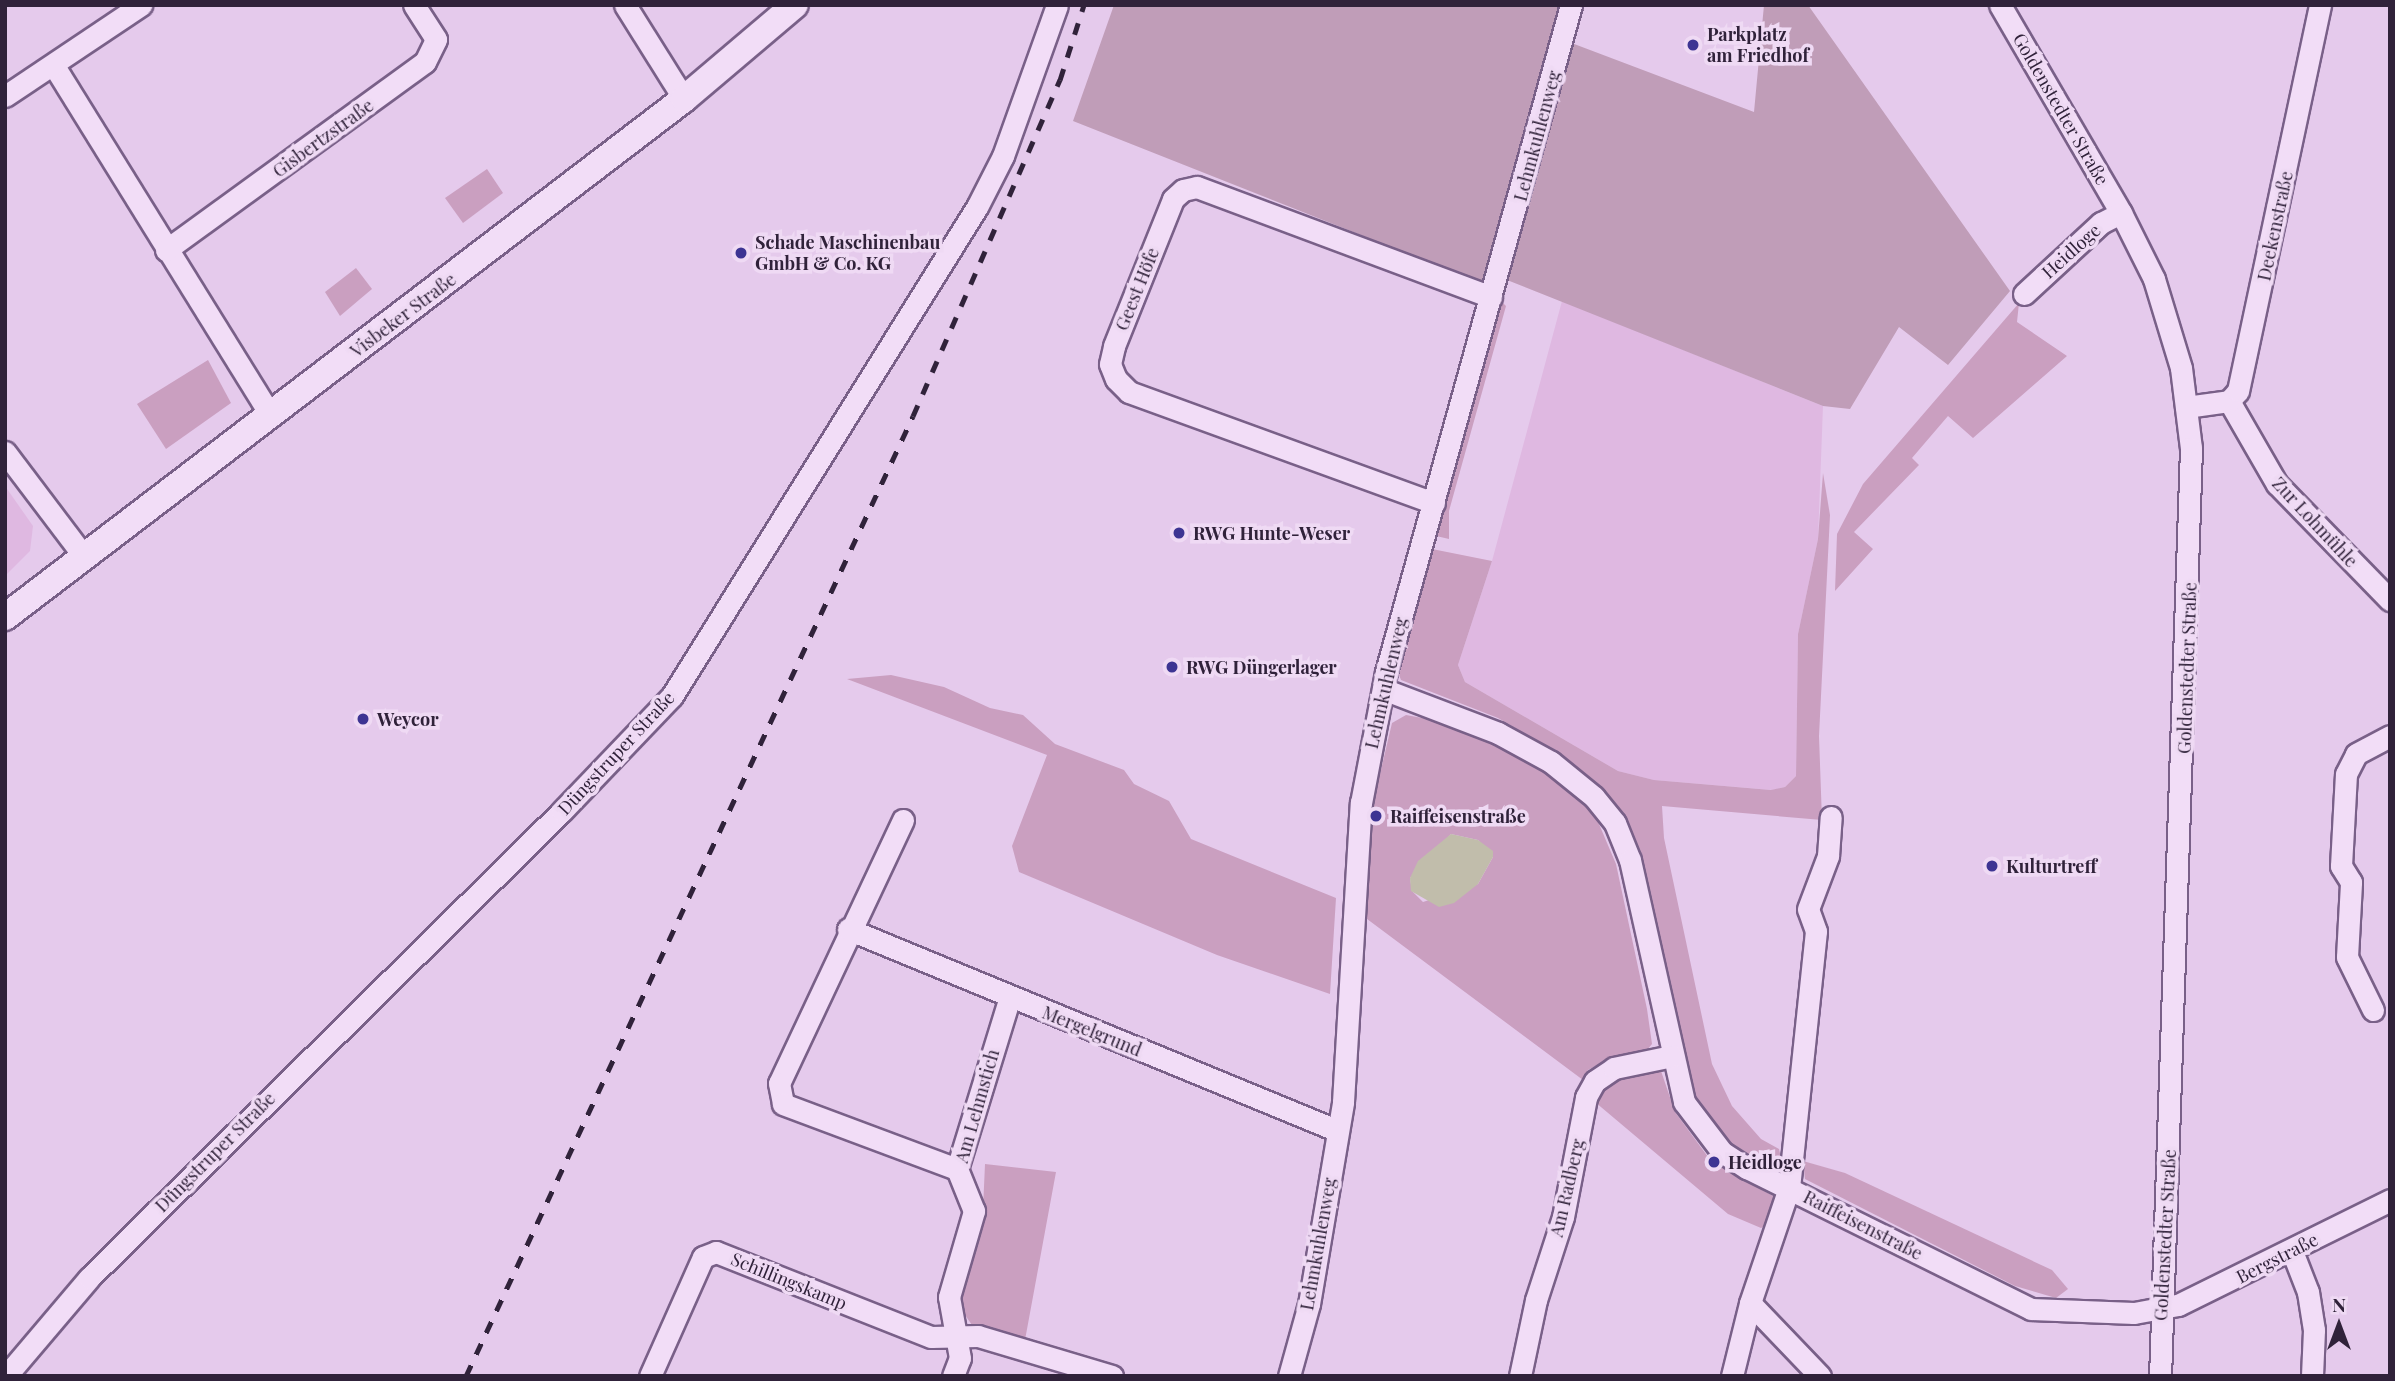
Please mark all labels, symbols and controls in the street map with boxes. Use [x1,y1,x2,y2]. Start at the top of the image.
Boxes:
place label: Parkplatz am Friedhof [1707,24,1809,66]
street label: Goldenstedter Straße [2009,29,2113,189]
marker: Parkplatz am Friedhof [1685,37,1701,53]
street label: Lehmkuhlenweg [1509,68,1565,204]
street label: Gisbertzstraße [268,94,378,182]
street label: Deekenstraße [2253,169,2297,283]
street label: Heidloge [2037,219,2105,283]
place label: Schade Maschinenbau GmbH & Co. KG [755,232,940,274]
street label: Geest Höfe [1111,244,1163,334]
marker: Schade Maschinenbau GmbH & Co. KG [733,245,749,261]
street label: Visbeker Straße [346,268,460,362]
street label: Zur Lohmühle [2268,472,2362,572]
place label: RWG Hunte-Weser [1193,522,1350,544]
marker: RWG Hunte-Weser [1171,525,1187,541]
street label: Goldenstedter Straße [2173,582,2201,754]
street label: Lehmkuhlenweg [1360,615,1412,751]
place label: RWG Düngerlager [1186,656,1337,678]
marker: RWG Düngerlager [1164,659,1180,675]
street label: Düngstruper Straße [553,687,679,819]
place label: Weycor [377,708,439,730]
marker: Weycor [355,711,371,727]
place label: Raiffeisenstraße [1390,805,1526,827]
marker: Raiffeisenstraße [1368,808,1384,824]
place label: Kulturtreff [2006,855,2097,877]
marker: Kulturtreff [1984,858,2000,874]
street label: Mergelgrund [1039,1001,1145,1061]
street label: Am Lehmstich [950,1047,1004,1165]
street label: Düngstruper Straße [150,1087,280,1217]
street label: Am Radberg [1545,1137,1589,1239]
street label: Goldenstedter Straße [2150,1148,2180,1322]
place label: Heidloge [1728,1151,1802,1173]
marker: Heidloge [1706,1154,1722,1170]
street label: Lehmkuhlenweg [1296,1176,1340,1312]
street label: Raiffeisenstraße [1800,1186,1926,1264]
street label: Bergstraße [2233,1228,2321,1288]
street label: Schillingskamp [728,1248,850,1314]
north arrow [2304,1290,2374,1360]
text: N [2332,1291,2346,1317]

